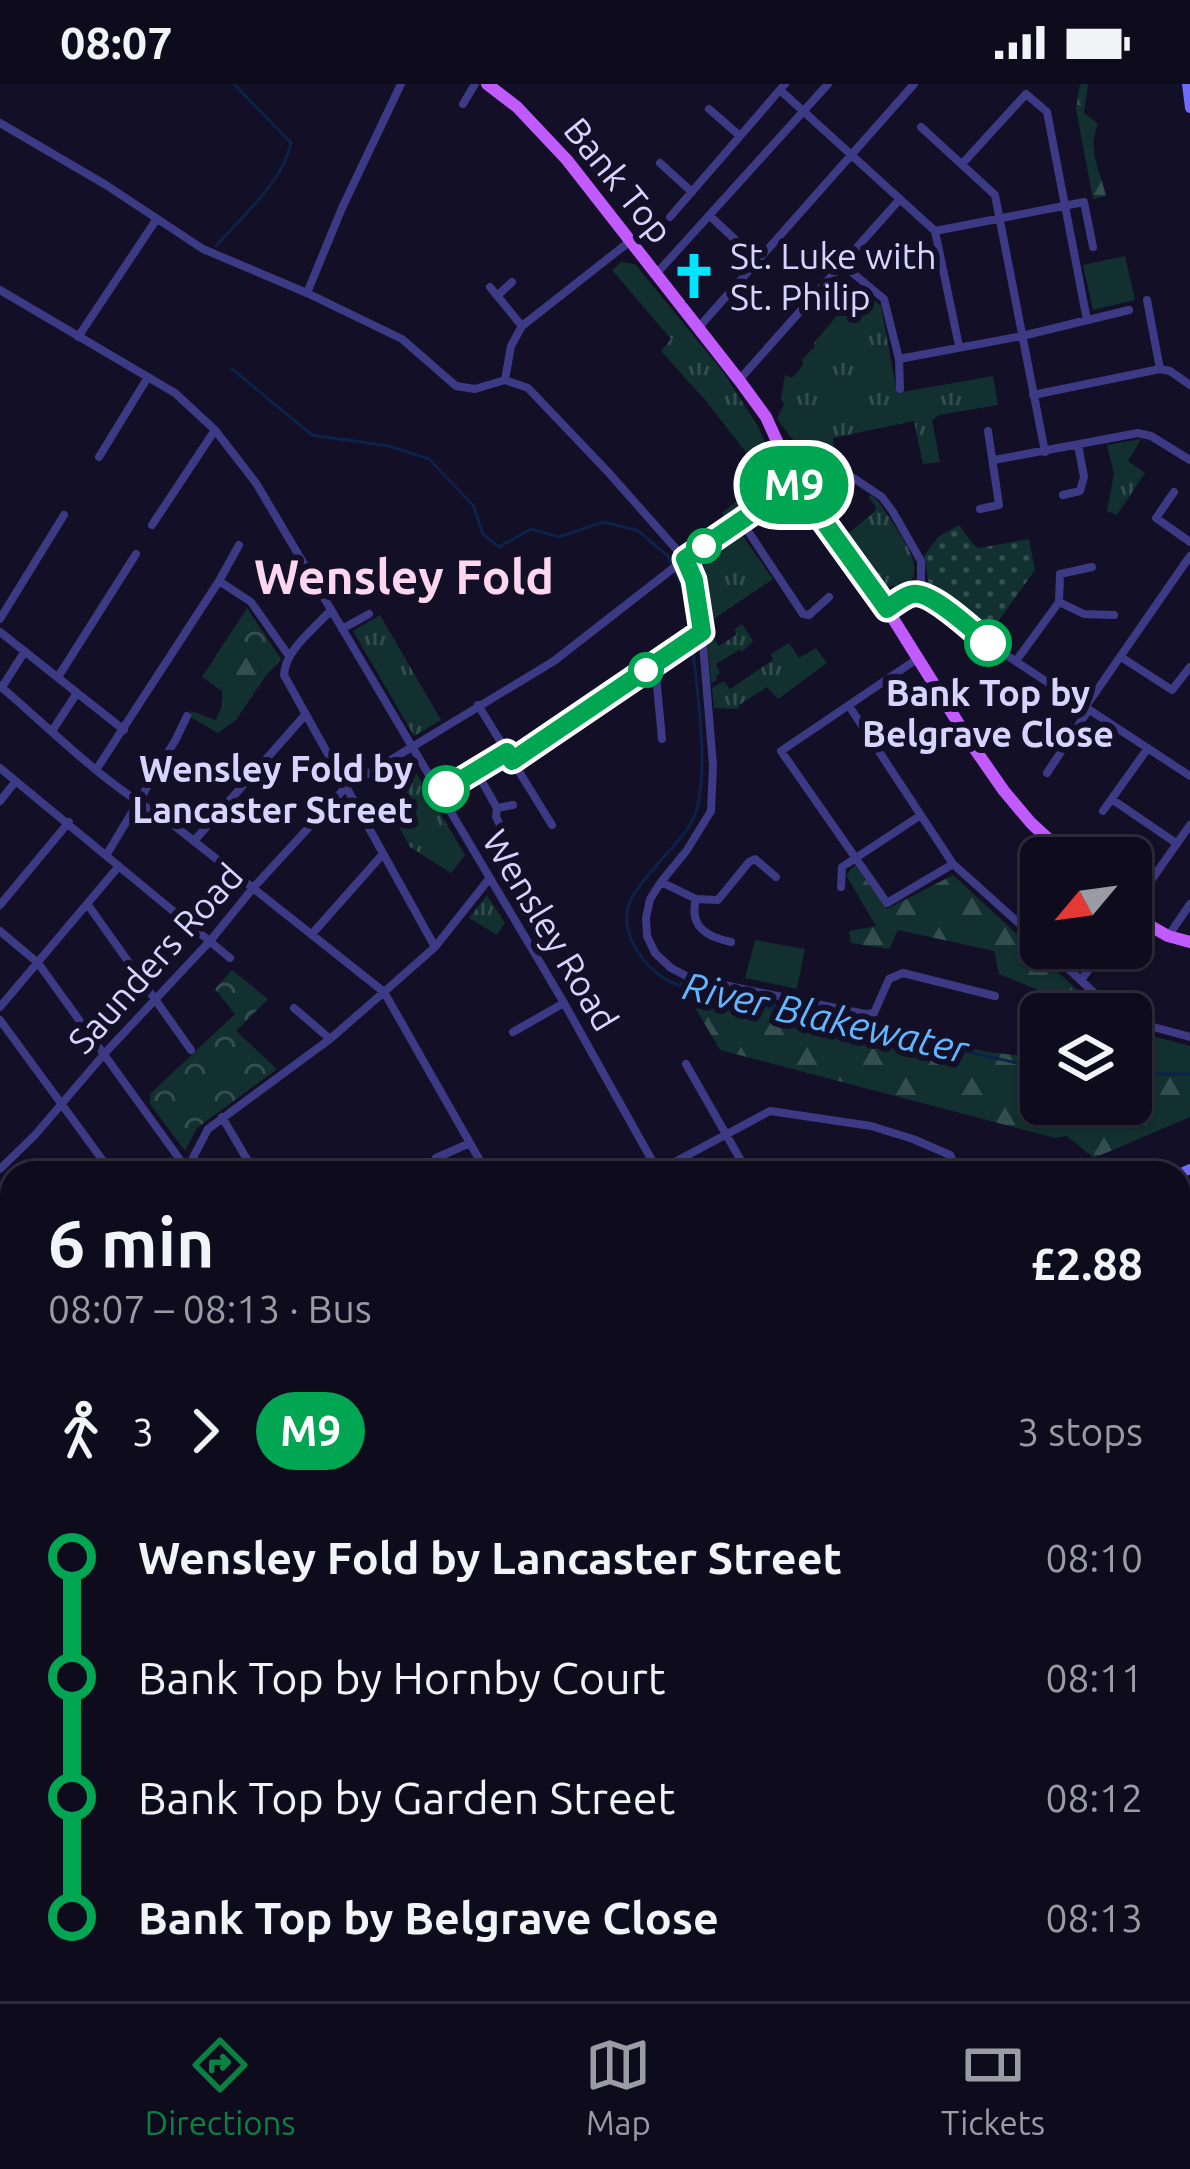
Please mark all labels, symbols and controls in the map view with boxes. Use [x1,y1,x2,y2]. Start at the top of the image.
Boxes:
text: 08:07 [60,17,173,68]
street label: Bank Top [556,109,682,251]
place label: St. Luke with St. Philip [730,235,937,317]
church icon: St. Luke with St. Philip [669,251,719,301]
line badge: M9 [740,446,848,524]
text: M9 [763,461,825,508]
unlabelled marker [688,530,720,562]
district label: Wensley Fold [254,549,554,603]
marker: Bank Top by Belgrave Close [966,621,1010,665]
unlabelled marker [630,654,662,686]
place label: Bank Top by Belgrave Close [862,672,1114,754]
place label: Wensley Fold by Lancaster Street [132,748,413,830]
marker: Wensley Fold by Lancaster Street [424,767,468,811]
street label: Wensley Road [475,822,627,1038]
north arrow [1020,837,1152,969]
map controls [1020,837,1152,1125]
street label: Saunders Road [59,855,251,1061]
water label: River Blakewater [679,963,974,1071]
button: layers [1020,993,1152,1125]
text: 6 min [48,1205,215,1279]
text: £2.88 [1030,1238,1143,1289]
text: 08:07 – 08:13 · Bus [48,1287,372,1330]
icon: walk [48,1398,114,1464]
icon: forward [172,1398,238,1464]
text: M9 [280,1407,341,1454]
text: 3 [132,1410,154,1453]
text: 3 stops [1017,1410,1143,1453]
text: Wensley Fold by Lancaster Street [138,1532,842,1583]
text: 08:10 [1045,1536,1143,1579]
text: Bank Top by Hornby Court [138,1652,665,1703]
text: 08:11 [1045,1656,1143,1699]
text: Bank Top by Garden Street [138,1772,675,1823]
text: 08:12 [1045,1776,1143,1819]
text: Bank Top by Belgrave Close [138,1892,719,1943]
text: 08:13 [1045,1896,1143,1939]
tab: Directions [145,2032,296,2141]
tab: Map [585,2032,651,2141]
tab: Tickets [941,2032,1045,2141]

